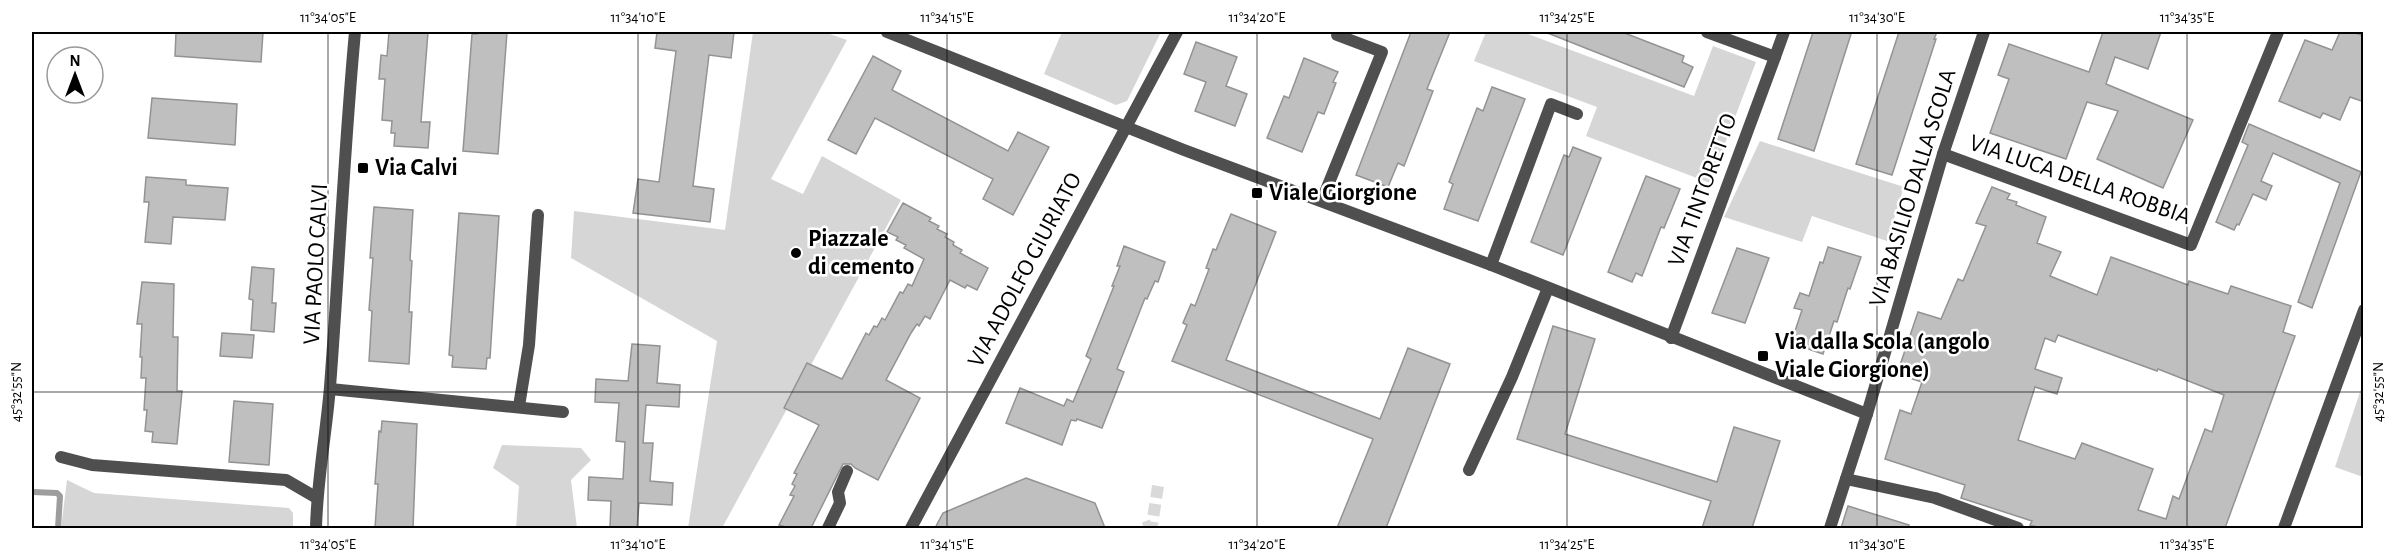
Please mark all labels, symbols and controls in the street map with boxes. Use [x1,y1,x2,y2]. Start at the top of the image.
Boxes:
text: 11°34'05"E [300,10,356,25]
text: 11°34'10"E [610,10,666,25]
text: 11°34'15"E [920,10,974,25]
text: 11°34'20"E [1229,10,1285,25]
text: 11°34'25"E [1539,10,1595,25]
text: 11°34'30"E [1849,10,1905,25]
text: 11°34'35"E [2160,10,2214,25]
north arrow [45,45,105,105]
text: N [69,53,81,69]
street label: VIA BASILIO DALLA SCOLA [1865,66,1961,310]
street label: VIA TINTORETTO [1664,110,1742,270]
street label: VIA LUCA DELLA ROBBIA [1966,131,2194,229]
place label: Via Calvi [375,156,458,180]
marker: Via Calvi [356,161,370,175]
street label: VIA ADOLFO GIURIATO [964,169,1086,371]
place label: Viale Giorgione [1269,181,1417,205]
street label: VIA PAOLO CALVI [300,183,332,345]
marker: Viale Giorgione [1250,186,1264,200]
place label: Piazzale di cemento [808,227,914,279]
marker: Piazzale di cemento [789,246,803,260]
place label: Via dalla Scola (angolo Viale Giorgione) [1775,330,1990,382]
marker: Via dalla Scola (angolo Viale Giorgione) [1756,349,1770,363]
text: 45°32'55"N [9,362,24,422]
text: 45°32'55"N [2371,362,2386,422]
text: 11°34'05"E [300,537,356,552]
text: 11°34'10"E [610,537,666,552]
text: 11°34'15"E [920,537,974,552]
text: 11°34'20"E [1229,537,1285,552]
text: 11°34'25"E [1539,537,1595,552]
text: 11°34'30"E [1849,537,1905,552]
text: 11°34'35"E [2160,537,2214,552]

